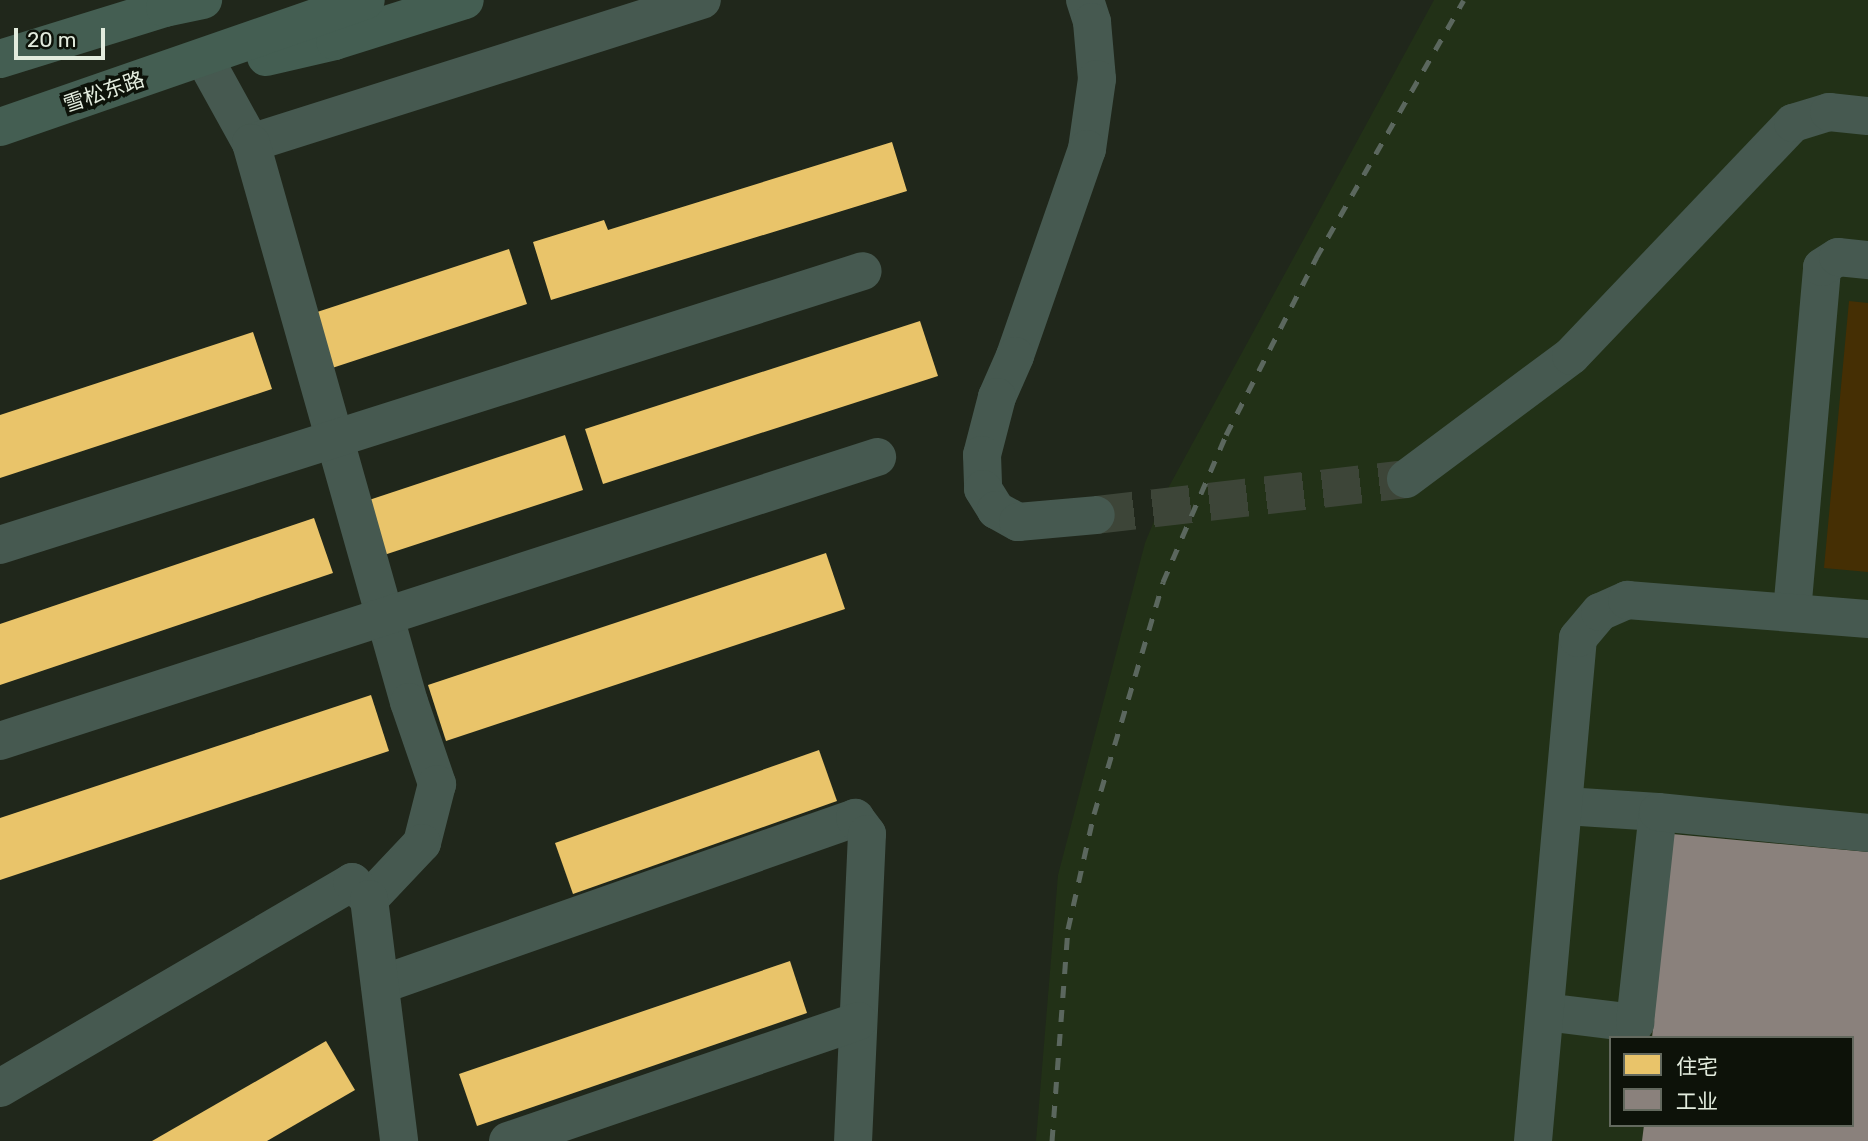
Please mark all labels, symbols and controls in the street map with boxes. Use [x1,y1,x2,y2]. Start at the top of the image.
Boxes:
scale bar [18,14,108,58]
text: 20 m [27,27,76,52]
street label: 雪松东路 [60,66,148,118]
legend [1609,1036,1854,1127]
text: 住宅 [1676,1054,1718,1079]
text: 工业 [1676,1089,1718,1114]

